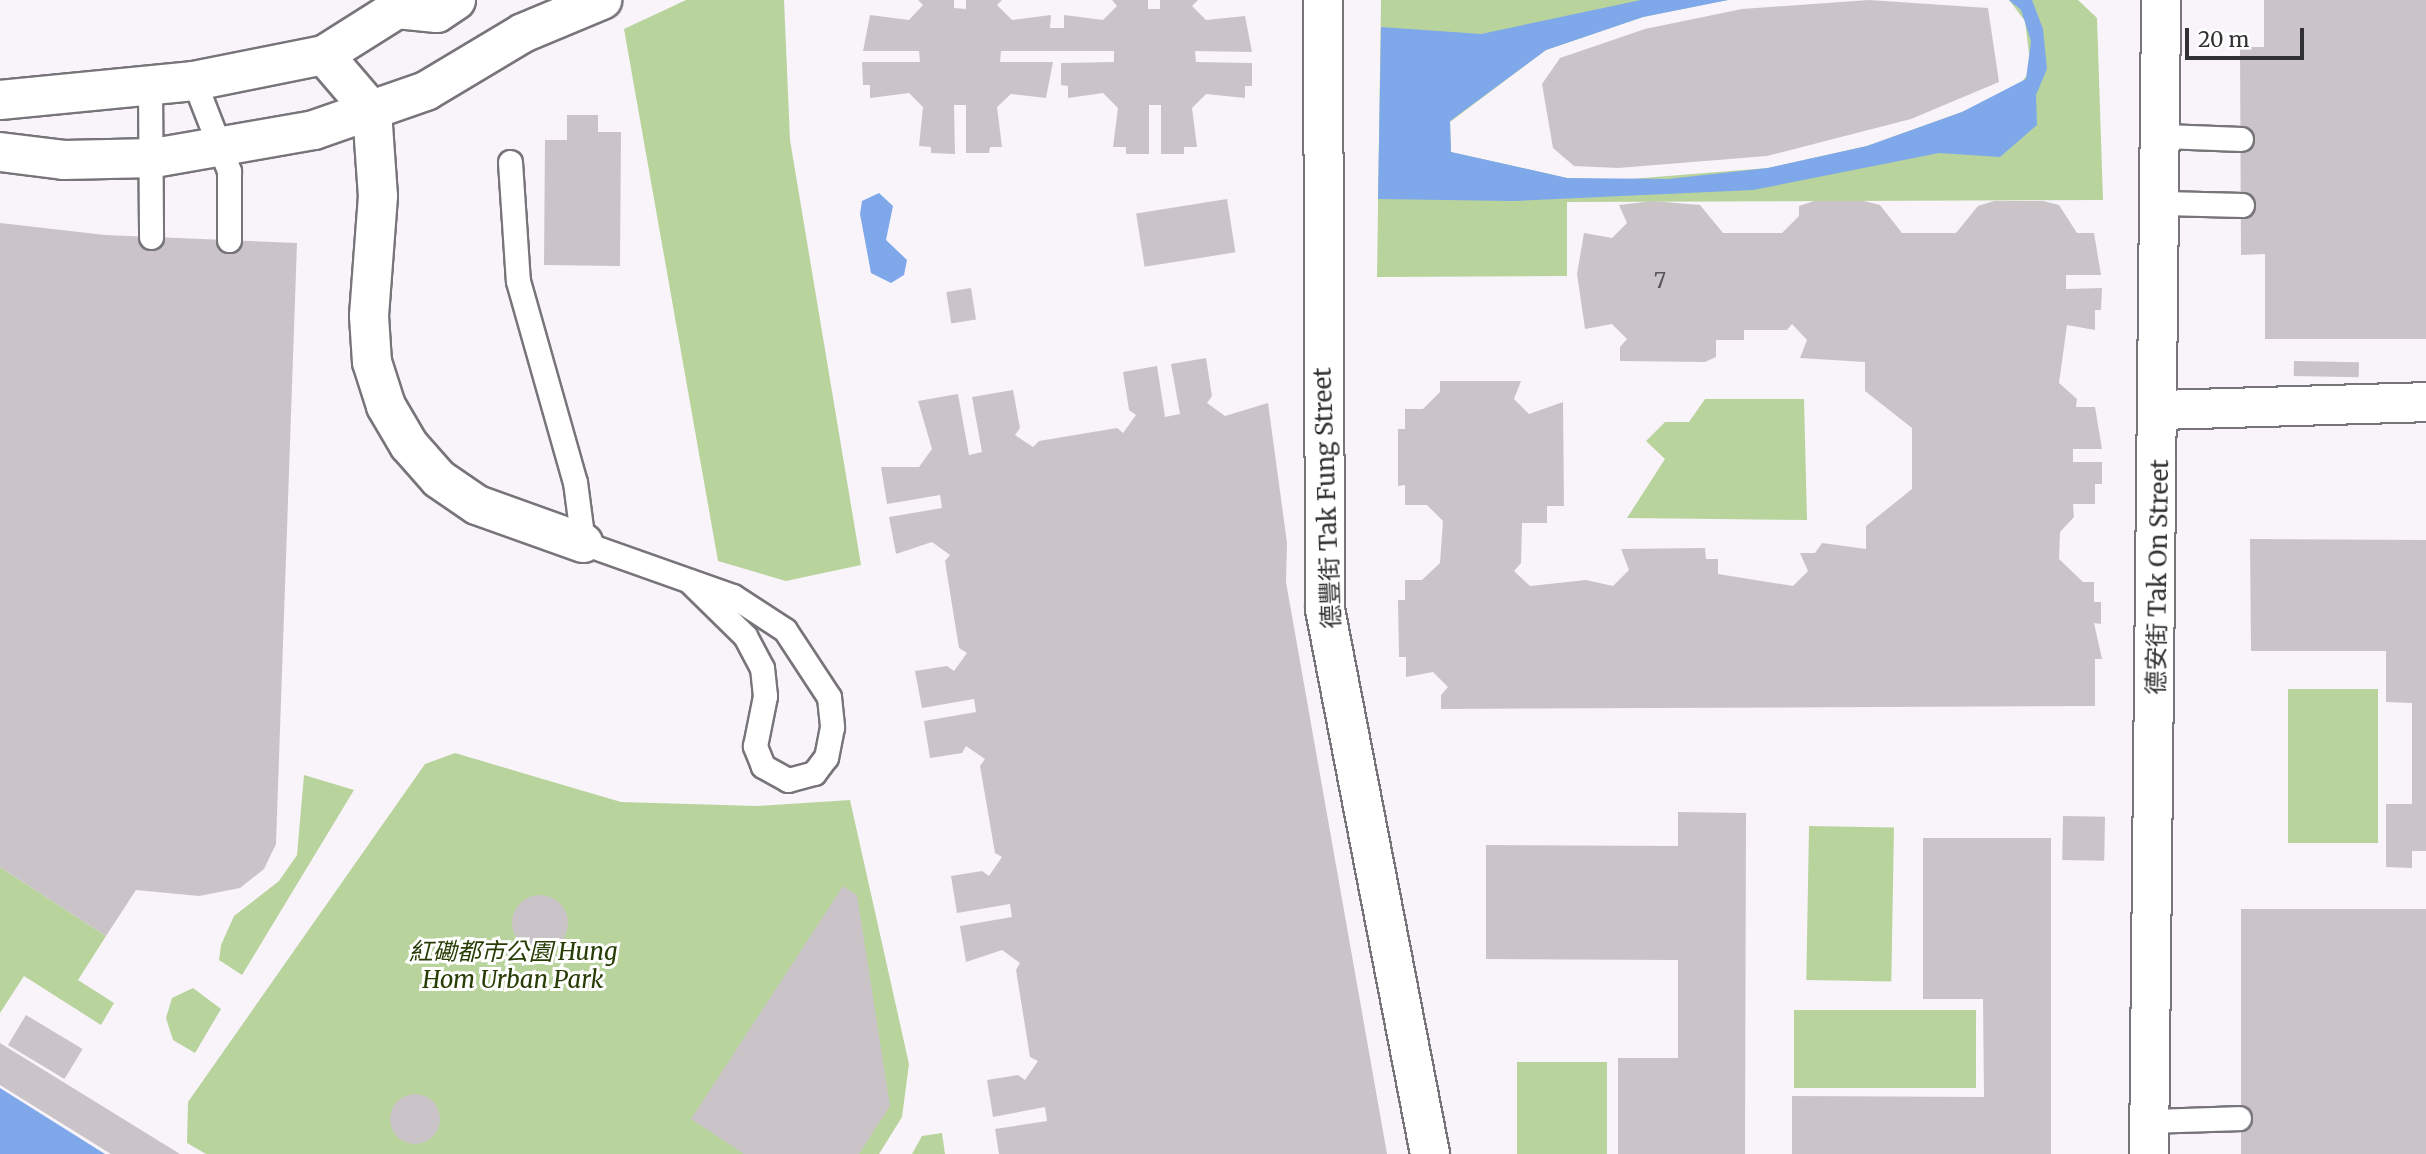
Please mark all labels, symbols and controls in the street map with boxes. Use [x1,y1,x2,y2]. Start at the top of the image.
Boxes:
scale bar [2188,14,2307,58]
text: 20 m [2198,26,2249,53]
house number: 7 [1654,268,1666,294]
street label: 德豐街 Tak Fung Street [1308,367,1346,629]
street label: 德安街 Tak On Street [2142,459,2174,695]
park label: 紅磡都市公園 Hung Hom Urban Park [409,938,617,994]

